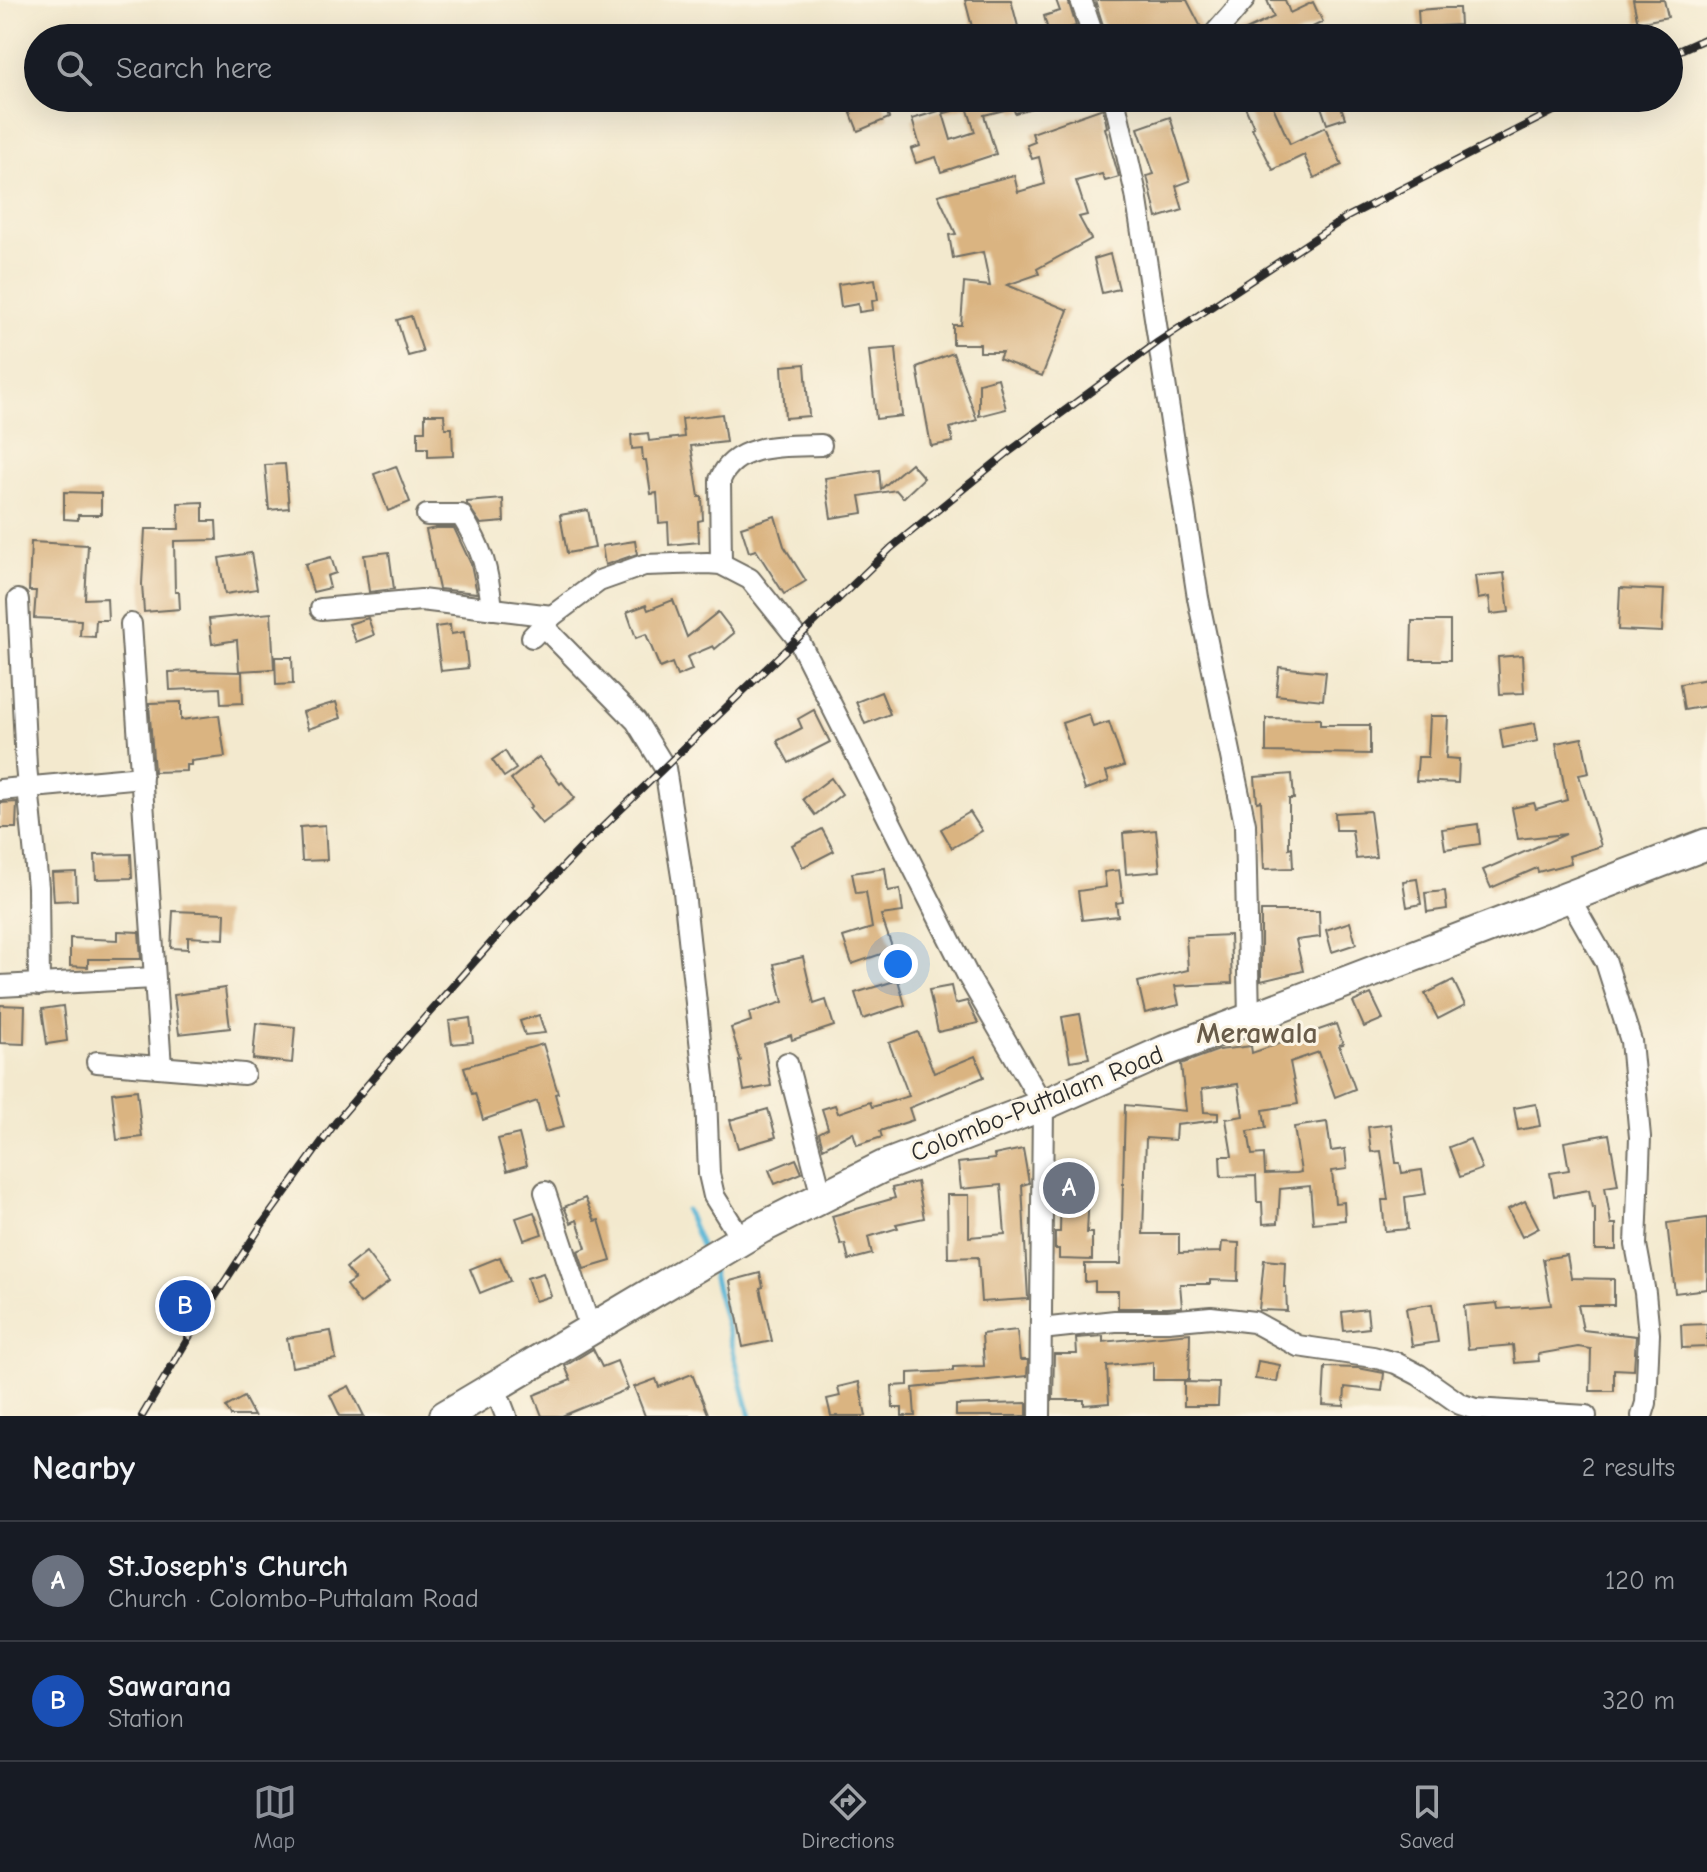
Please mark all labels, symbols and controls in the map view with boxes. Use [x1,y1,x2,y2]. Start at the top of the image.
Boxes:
search box [24,24,1683,112]
icon: search [52,46,96,90]
text: Search here [116,51,272,86]
your location [878,944,918,984]
district label: Merawala [1196,1016,1318,1051]
street label: Colombo-Puttalam Road [906,1040,1168,1168]
pin: A [1043,1158,1095,1218]
pin: B [159,1276,211,1336]
text: Nearby [32,1448,135,1488]
text: 2 results [1582,1453,1675,1483]
text: St.Joseph's Church [108,1549,348,1584]
text: A [51,1566,65,1596]
text: 120 m [1605,1566,1675,1596]
text: Church · Colombo-Puttalam Road [108,1584,479,1614]
text: Sawarana [108,1669,231,1704]
text: B [50,1686,66,1716]
text: 320 m [1602,1686,1675,1716]
text: Station [108,1704,184,1734]
tab: Map [253,1780,297,1854]
tab: Directions [802,1780,895,1854]
tab: Saved [1400,1780,1454,1854]

